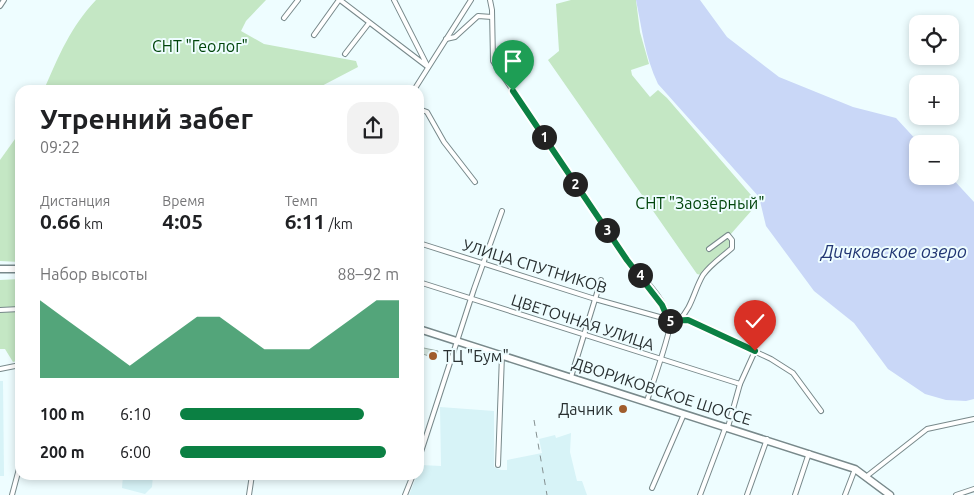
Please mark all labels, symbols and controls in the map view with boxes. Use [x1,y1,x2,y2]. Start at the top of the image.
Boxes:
map controls [909,15,959,185]
button: locate [909,15,959,65]
park label: СНТ "Геолог" [152,37,248,55]
pin [492,40,534,91]
icon: arrive [499,47,527,75]
button: + [909,75,959,125]
button: share [347,102,399,154]
text: Утренний забег [40,103,253,134]
pin: 1 [532,124,556,150]
text: 1 [541,129,548,145]
button: − [909,135,959,185]
text: 09:22 [40,138,80,156]
pin: 2 [562,172,588,196]
text: 2 [572,176,579,192]
text: Дистанция [40,193,110,209]
text: Время [162,193,205,209]
text: Темп [285,193,318,209]
park label: СНТ "Заозёрный" [635,194,765,212]
text: 0.66 [40,209,81,233]
text: 4:05 [162,209,203,233]
text: 6:11 [285,209,325,233]
text: km [81,216,103,232]
text: /km [325,216,353,232]
pin: 3 [594,218,620,242]
text: 3 [604,222,611,238]
street label: УЛИЦА СПУТНИКОВ [461,235,609,297]
water label: Дичковское озеро [819,241,967,261]
pin: 4 [628,262,652,288]
text: Набор высоты [40,265,148,283]
text: 88–92 m [337,265,399,283]
text: 4 [637,267,644,283]
street label: ЦВЕТОЧНАЯ УЛИЦА [509,290,657,354]
pin [734,300,776,351]
icon: check [741,307,769,335]
pin: 5 [658,308,682,334]
text: 5 [667,313,674,329]
place label: ТЦ "Бум" [443,347,509,365]
marker: ТЦ "Бум" [427,350,439,362]
street label: ДВОРИКОВСКОЕ ШОССЕ [570,354,754,429]
place label: Дачник [558,400,613,418]
marker: Дачник [617,403,629,415]
text: 100 m [40,405,85,423]
text: 6:10 [120,405,151,423]
text: 200 m [40,443,85,461]
text: 6:00 [120,443,151,461]

